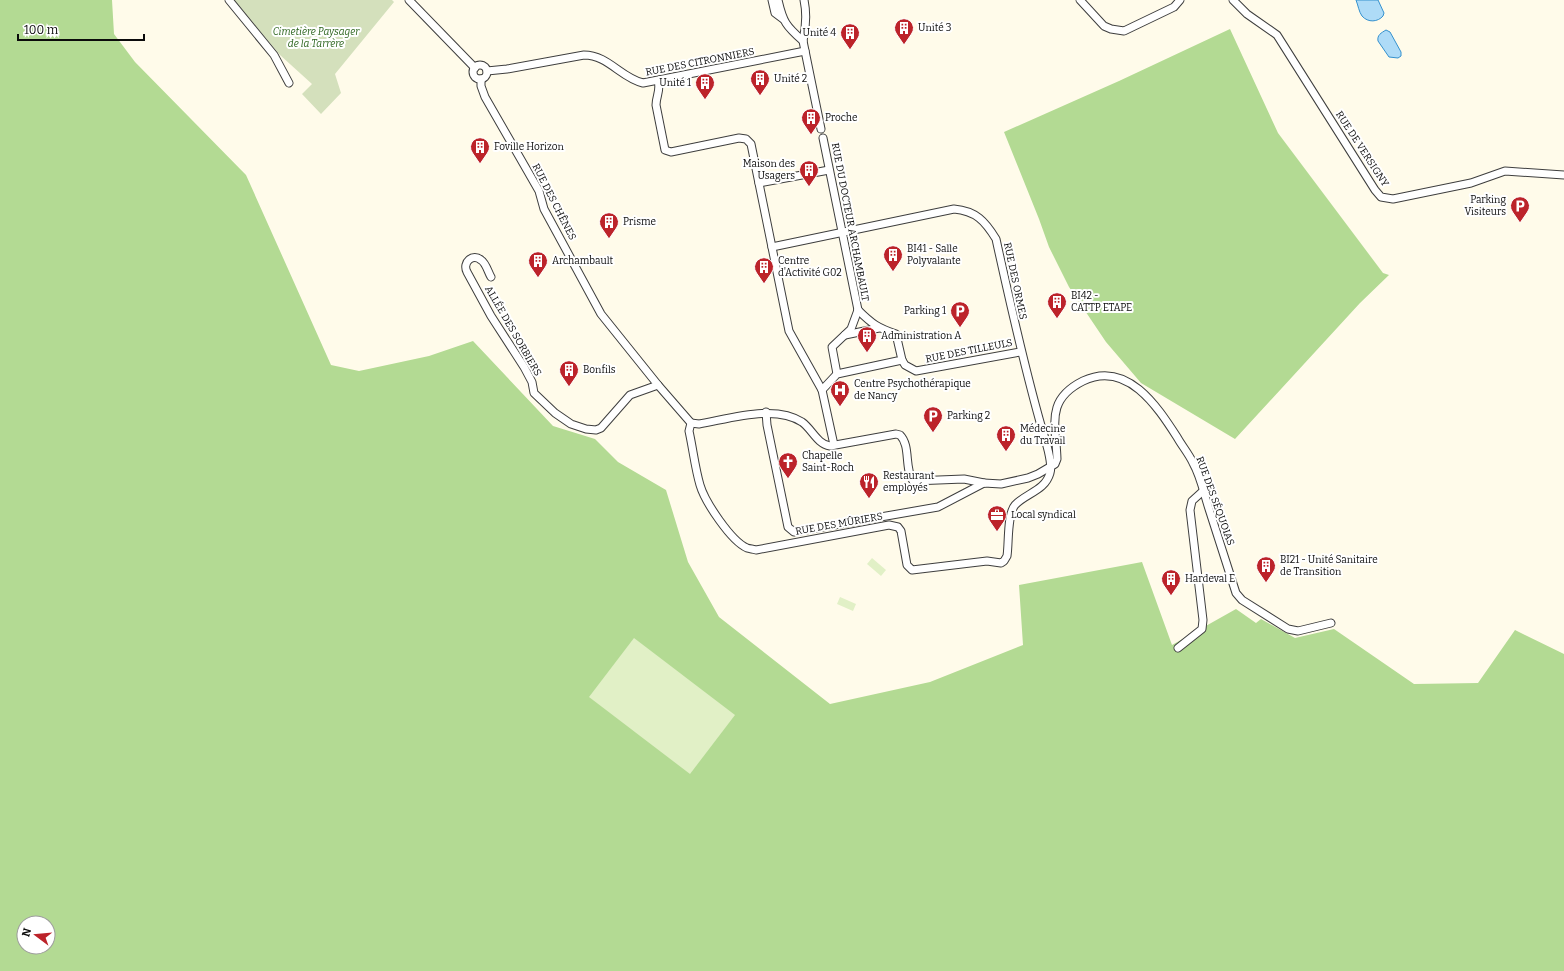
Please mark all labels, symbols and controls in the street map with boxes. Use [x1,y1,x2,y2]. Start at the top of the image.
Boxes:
scale bar [18,16,144,42]
building icon: Unité 3 [893,17,915,45]
building icon: Unité 4 [839,22,861,50]
place label: Unité 3 [918,22,952,34]
text: 100 m [24,23,59,37]
park label: Cimetière Paysager de la Tarrère [273,26,360,50]
place label: Unité 4 [802,27,836,39]
street label: RUE DES CITRONNIERS [644,46,756,78]
building icon: Unité 2 [749,68,771,96]
building icon: Unité 1 [694,72,716,100]
place label: Unité 2 [774,73,807,85]
place label: Unité 1 [659,77,691,89]
building icon: Proche [800,107,822,135]
street label: RUE DE VERSIGNY [1333,109,1391,190]
place label: Proche [825,112,857,124]
building icon: Foville Horizon [469,136,491,164]
place label: Foville Horizon [494,141,564,153]
street label: RUE DU DOCTEUR ARCHAMBAULT [829,142,871,302]
place label: Maison des Usagers [743,158,795,182]
building icon: Maison des Usagers [798,159,820,187]
street label: RUE DES CHÊNES [530,161,580,242]
place label: Parking Visiteurs [1465,194,1506,218]
parking icon: Parking Visiteurs [1509,195,1531,223]
building icon: Prisme [598,211,620,239]
place label: Prisme [623,216,656,228]
street label: RUE DES ORMES [1001,241,1029,321]
place label: BI41 - Salle Polyvalante [907,243,961,267]
building icon: BI41 - Salle Polyvalante [882,244,904,272]
building icon: Archambault [527,250,549,278]
place label: Archambault [552,255,614,267]
place label: Centre d'Activité G02 [778,255,842,279]
building icon: Centre d'Activité G02 [753,256,775,284]
street label: ALLÉE DES SORBIERS [482,283,545,378]
place label: BI42 - CATTP ETAPE [1071,290,1132,314]
building icon: BI42 - CATTP ETAPE [1046,291,1068,319]
parking icon: Parking 1 [949,300,971,328]
place label: Parking 1 [904,305,946,317]
building icon: Administration A [856,325,878,353]
place label: Administration A [881,330,962,342]
street label: RUE DES TILLEULS [924,337,1014,365]
building icon: Bonfils [558,359,580,387]
place label: Bonfils [583,364,616,376]
place label: Centre Psychothérapique de Nancy [854,378,971,402]
hospital icon: Centre Psychothérapique de Nancy [829,379,851,407]
parking icon: Parking 2 [922,405,944,433]
place label: Parking 2 [947,410,990,422]
place label: Médecine du Travail [1020,423,1066,447]
building icon: Médecine du Travail [995,424,1017,452]
place label: Chapelle Saint-Roch [802,450,855,474]
church icon: Chapelle Saint-Roch [777,451,799,479]
street label: RUE DES SÉQUOIAS [1193,454,1239,547]
place label: Restaurant employés [883,470,935,494]
restaurant icon: Restaurant employés [858,471,880,499]
office icon: Local syndical [986,504,1008,532]
street label: RUE DES MÛRIERS [794,508,884,538]
place label: Local syndical [1011,509,1076,521]
place label: BI21 - Unité Sanitaire de Transition [1280,554,1378,578]
building icon: BI21 - Unité Sanitaire de Transition [1255,555,1277,583]
building icon: Hardeval E [1160,568,1182,596]
place label: Hardeval E [1185,573,1235,585]
north arrow [16,915,56,955]
text: N [19,926,34,938]

